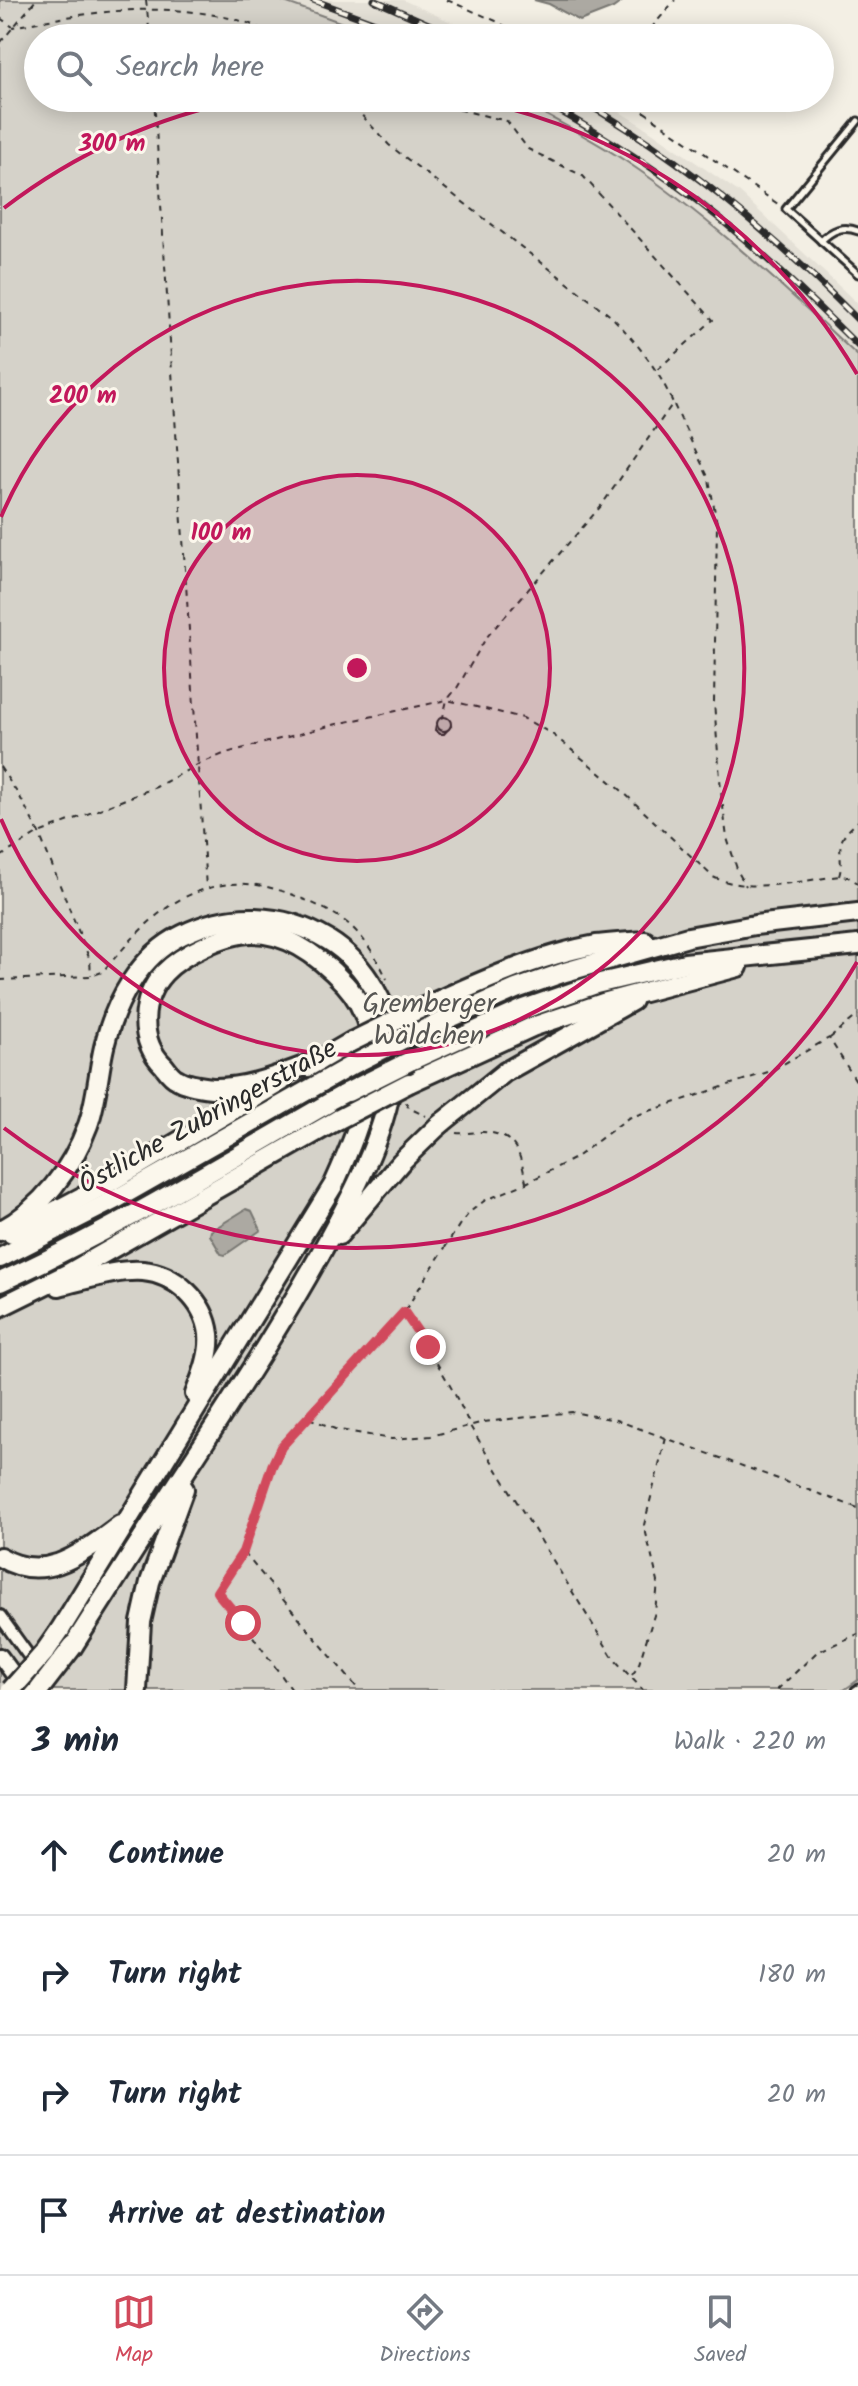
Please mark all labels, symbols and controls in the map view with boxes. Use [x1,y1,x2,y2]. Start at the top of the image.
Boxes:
search box [24,24,834,112]
text: Search here [116,44,264,92]
icon: search [52,46,96,90]
text: 300 m [78,125,145,164]
text: 200 m [49,377,117,416]
text: 100 m [191,514,251,553]
centre of rings [343,654,371,682]
park label: Gremberger Wäldchen [362,982,497,1059]
street label: Östliche Zubringerstraße [70,1027,346,1207]
route end [410,1329,446,1365]
route start [225,1605,261,1641]
text: 3 min [32,1715,119,1769]
text: Walk · 220 m [674,1721,826,1763]
text: Continue [108,1831,224,1879]
icon: ahead [32,1833,76,1877]
text: 20 m [767,1834,826,1876]
text: Turn right [108,1951,241,1999]
icon: right [32,1953,76,1997]
text: 180 m [758,1954,826,1996]
text: Turn right [108,2071,241,2119]
icon: right [32,2073,76,2117]
text: 20 m [767,2074,826,2116]
text: Arrive at destination [108,2191,385,2239]
icon: arrive [32,2193,76,2237]
tab: Map [112,2290,156,2373]
tab: Directions [379,2290,471,2373]
tab: Saved [694,2290,746,2373]

